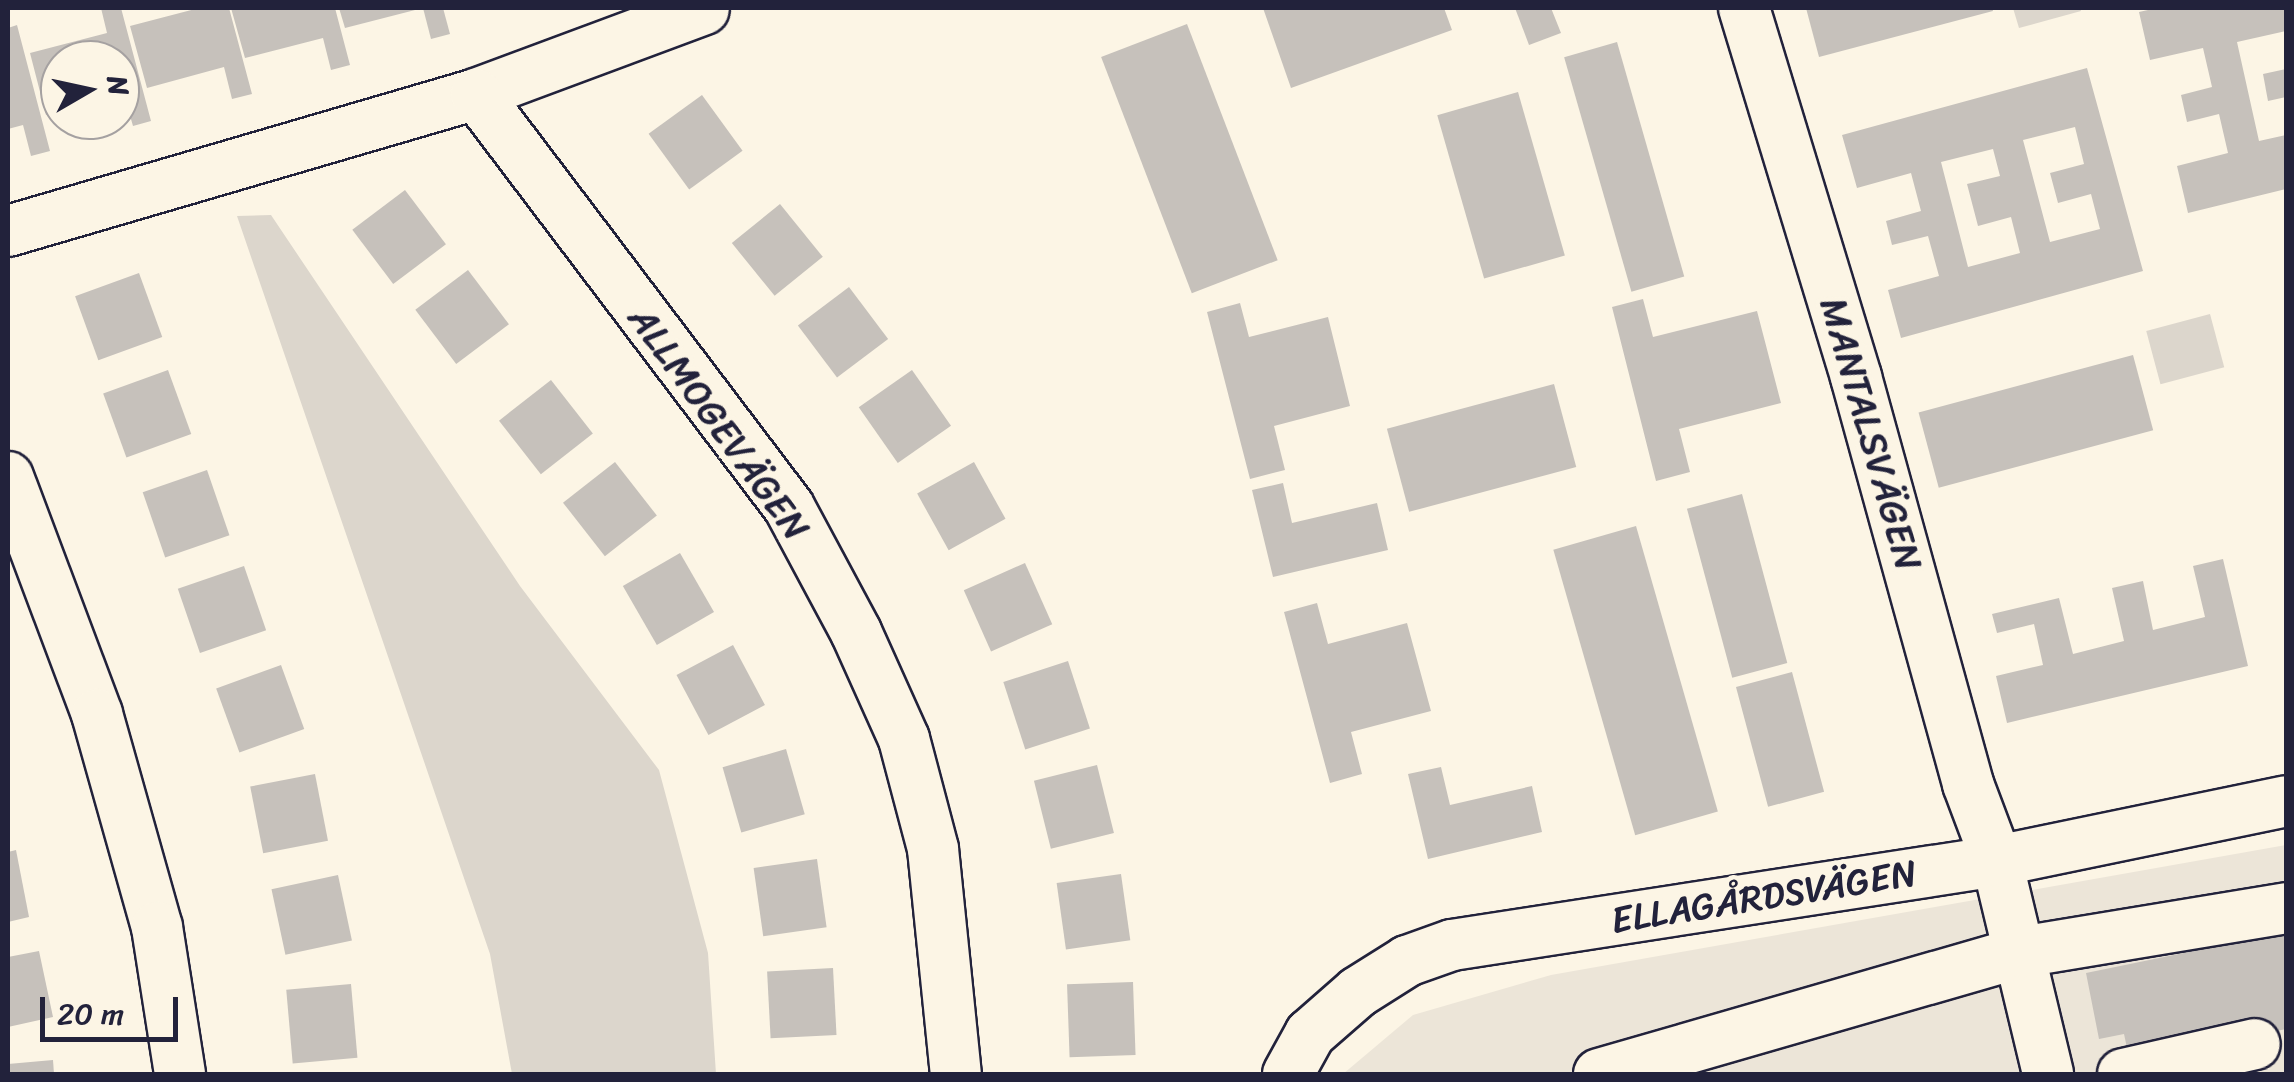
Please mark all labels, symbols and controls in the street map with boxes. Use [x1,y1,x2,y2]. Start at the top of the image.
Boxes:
north arrow [40,40,140,140]
text: N [92,72,144,99]
street label: MANTALSVÄGEN [1810,292,1932,576]
street label: ALLMOGEVÄGEN [619,297,819,549]
street label: ELLAGÅRDSVÄGEN [1608,850,1920,944]
scale bar [45,977,182,1039]
text: 20 m [57,987,124,1041]

